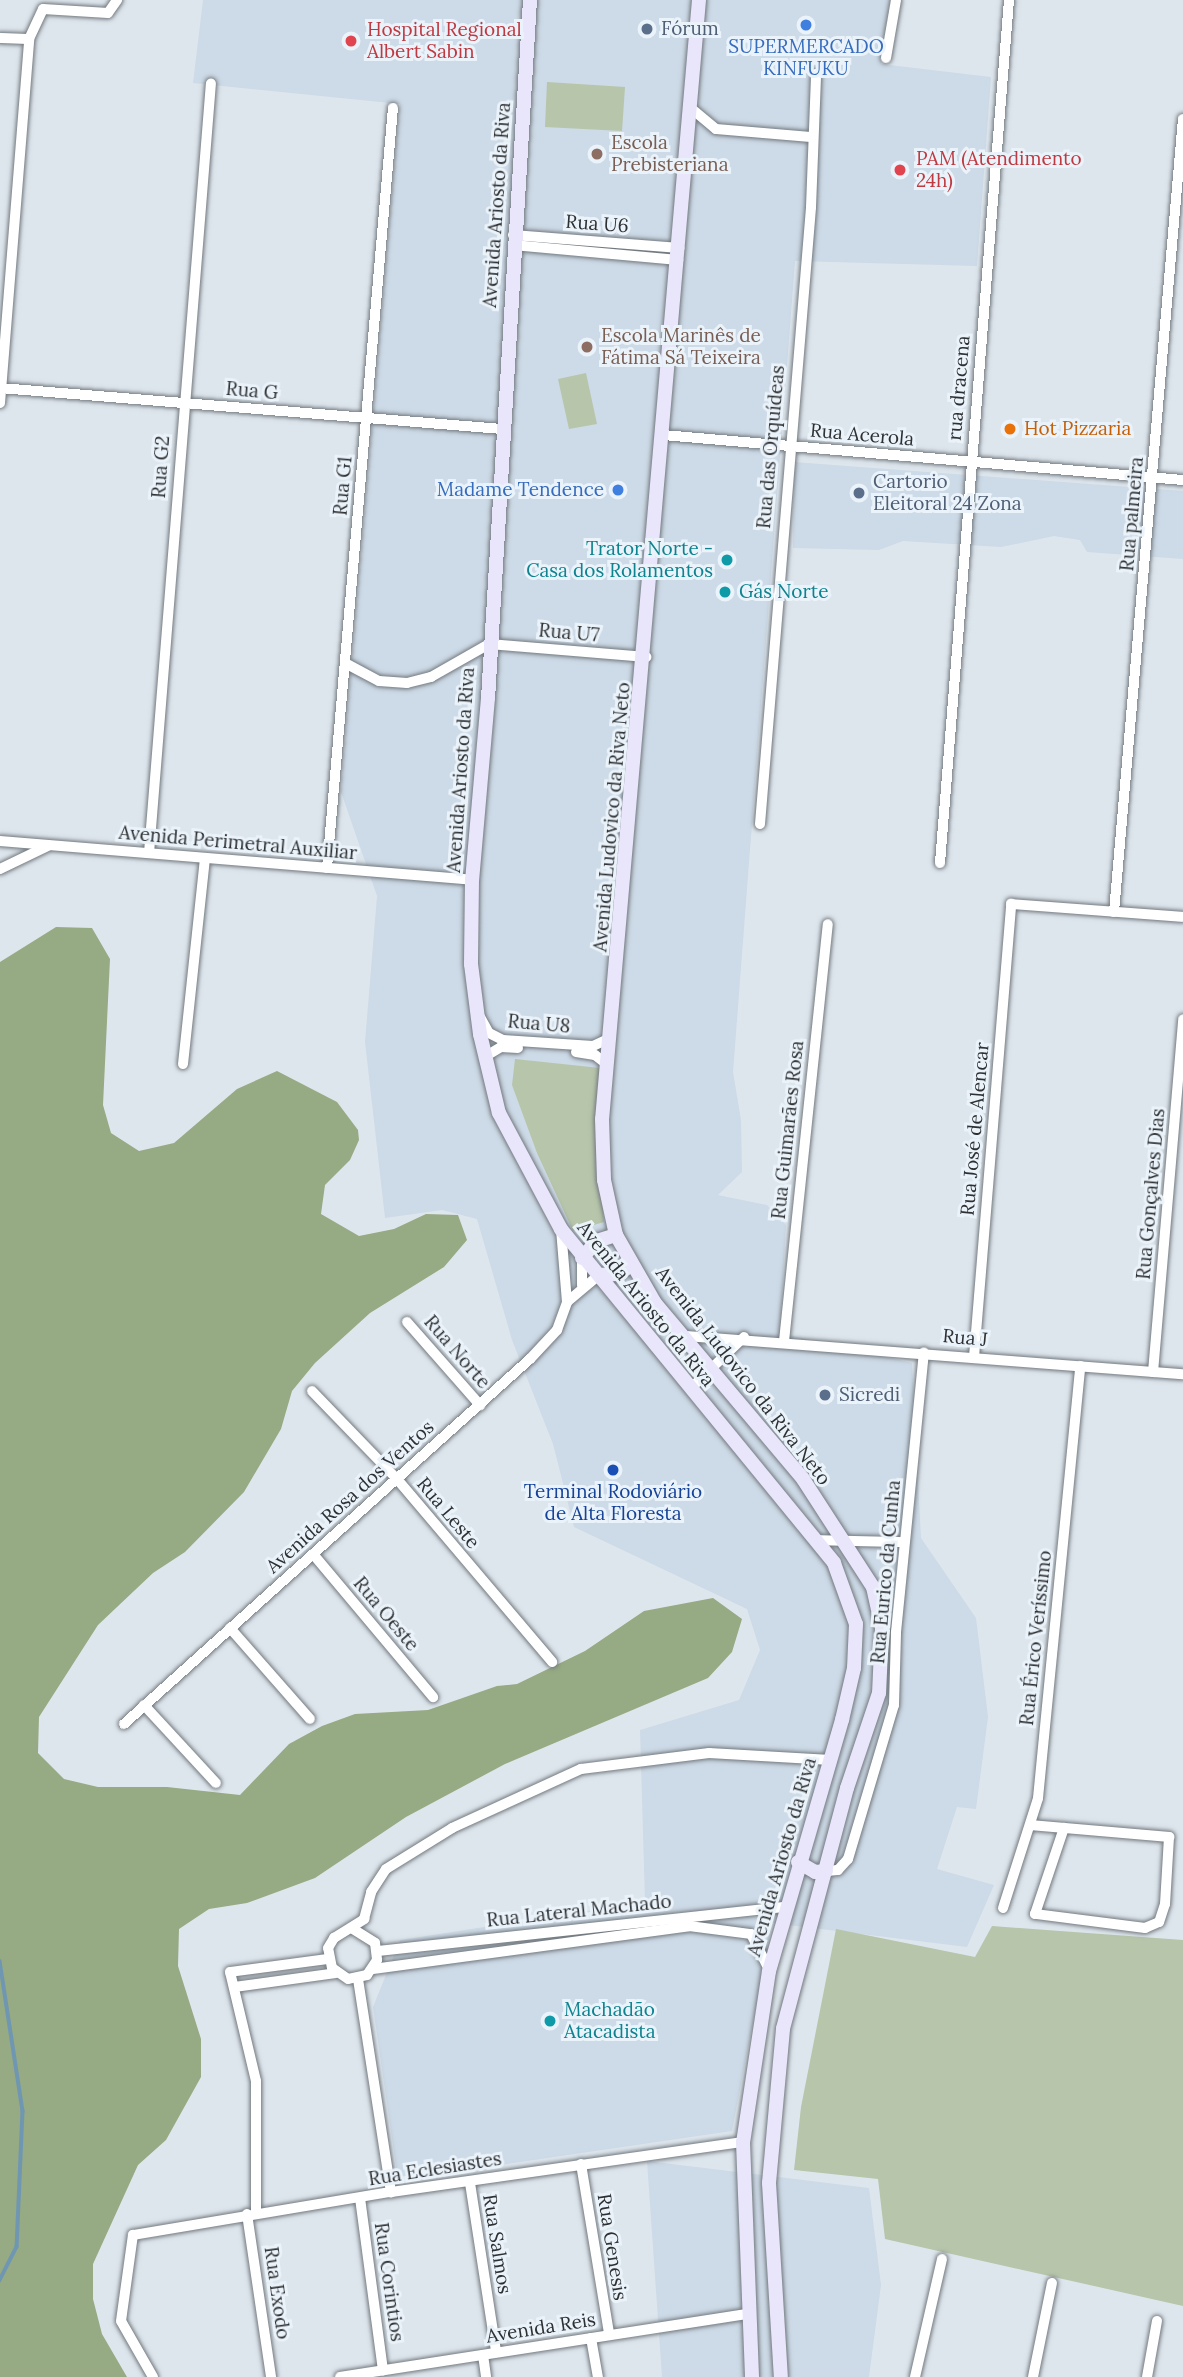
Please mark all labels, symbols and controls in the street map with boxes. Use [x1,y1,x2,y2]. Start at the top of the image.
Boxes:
marker: SUPERMERCADO KINFUKU [798,17,814,33]
place label: Fórum [661,18,719,40]
place label: Hospital Regional Albert Sabin [367,19,522,63]
marker: Fórum [639,21,655,37]
marker: Hospital Regional Albert Sabin [341,31,361,51]
place label: SUPERMERCADO KINFUKU [728,36,884,80]
street label: Avenida Ariosto da Riva [478,102,516,308]
place label: Escola Prebisteriana [611,132,728,176]
marker: Escola Prebisteriana [589,146,605,162]
place label: PAM (Atendimento 24h) [916,148,1082,192]
marker: PAM (Atendimento 24h) [890,160,910,180]
street label: Rua U6 [565,210,629,238]
place label: Escola Marinês de Fátima Sá Teixeira [601,325,761,369]
street label: rua dracena [943,335,975,441]
marker: Escola Marinês de Fátima Sá Teixeira [579,339,595,355]
street label: Rua das Orquídeas [752,364,790,530]
street label: Rua G [225,377,279,405]
place label: Hot Pizzaria [1024,418,1131,440]
street label: Rua Acerola [809,419,915,451]
marker: Hot Pizzaria [1002,421,1018,437]
street label: Rua G2 [147,435,175,499]
street label: Rua G1 [329,455,357,517]
street label: Rua palmeira [1116,456,1148,572]
place label: Cartorio Eleitoral 24 Zona [873,471,1022,515]
place label: Madame Tendence [437,479,604,501]
marker: Madame Tendence [610,482,626,498]
marker: Cartorio Eleitoral 24 Zona [851,485,867,501]
place label: Trator Norte - Casa dos Rolamentos [526,538,713,582]
marker: Trator Norte - Casa dos Rolamentos [719,552,735,568]
place label: Gás Norte [739,581,828,603]
marker: Gás Norte [717,584,733,600]
street label: Rua U7 [538,619,600,647]
street label: Avenida Ariosto da Riva [442,667,480,873]
street label: Avenida Ludovico da Riva Neto [589,681,635,953]
street label: Avenida Perimetral Auxiliar [118,821,358,865]
street label: Rua U8 [507,1010,571,1038]
street label: Rua Guimarães Rosa [767,1040,809,1220]
street label: Rua José de Alencar [956,1041,994,1217]
street label: Rua Gonçalves Dias [1132,1107,1170,1281]
street label: Avenida Ariosto da Riva [572,1217,720,1391]
street label: Avenida Ludovico da Riva Neto [651,1262,835,1490]
street label: Rua Norte [419,1311,495,1393]
street label: Rua J [942,1325,988,1351]
place label: Sicredi [839,1384,900,1406]
marker: Sicredi [817,1387,833,1403]
street label: Avenida Rosa dos Ventos [261,1416,439,1578]
marker: Terminal Rodoviário de Alta Floresta [605,1462,621,1478]
street label: Rua Leste [412,1473,484,1553]
street label: Rua Eurico da Cunha [867,1479,905,1665]
place label: Terminal Rodoviário de Alta Floresta [524,1481,702,1525]
street label: Rua Érico Veríssimo [1015,1549,1057,1727]
street label: Rua Oeste [348,1572,424,1656]
street label: Avenida Ariosto da Riva [743,1755,821,1959]
street label: Rua Lateral Machado [485,1890,673,1932]
place label: Machadão Atacadista [564,1999,655,2043]
marker: Machadão Atacadista [542,2013,558,2029]
street label: Rua Eclesiastes [367,2147,503,2191]
street label: Rua Salmos [478,2192,516,2296]
street label: Rua Genesis [592,2192,632,2302]
street label: Rua Corintios [369,2221,409,2343]
street label: Rua Exodo [259,2245,295,2341]
street label: Avenida Reis [485,2308,597,2348]

